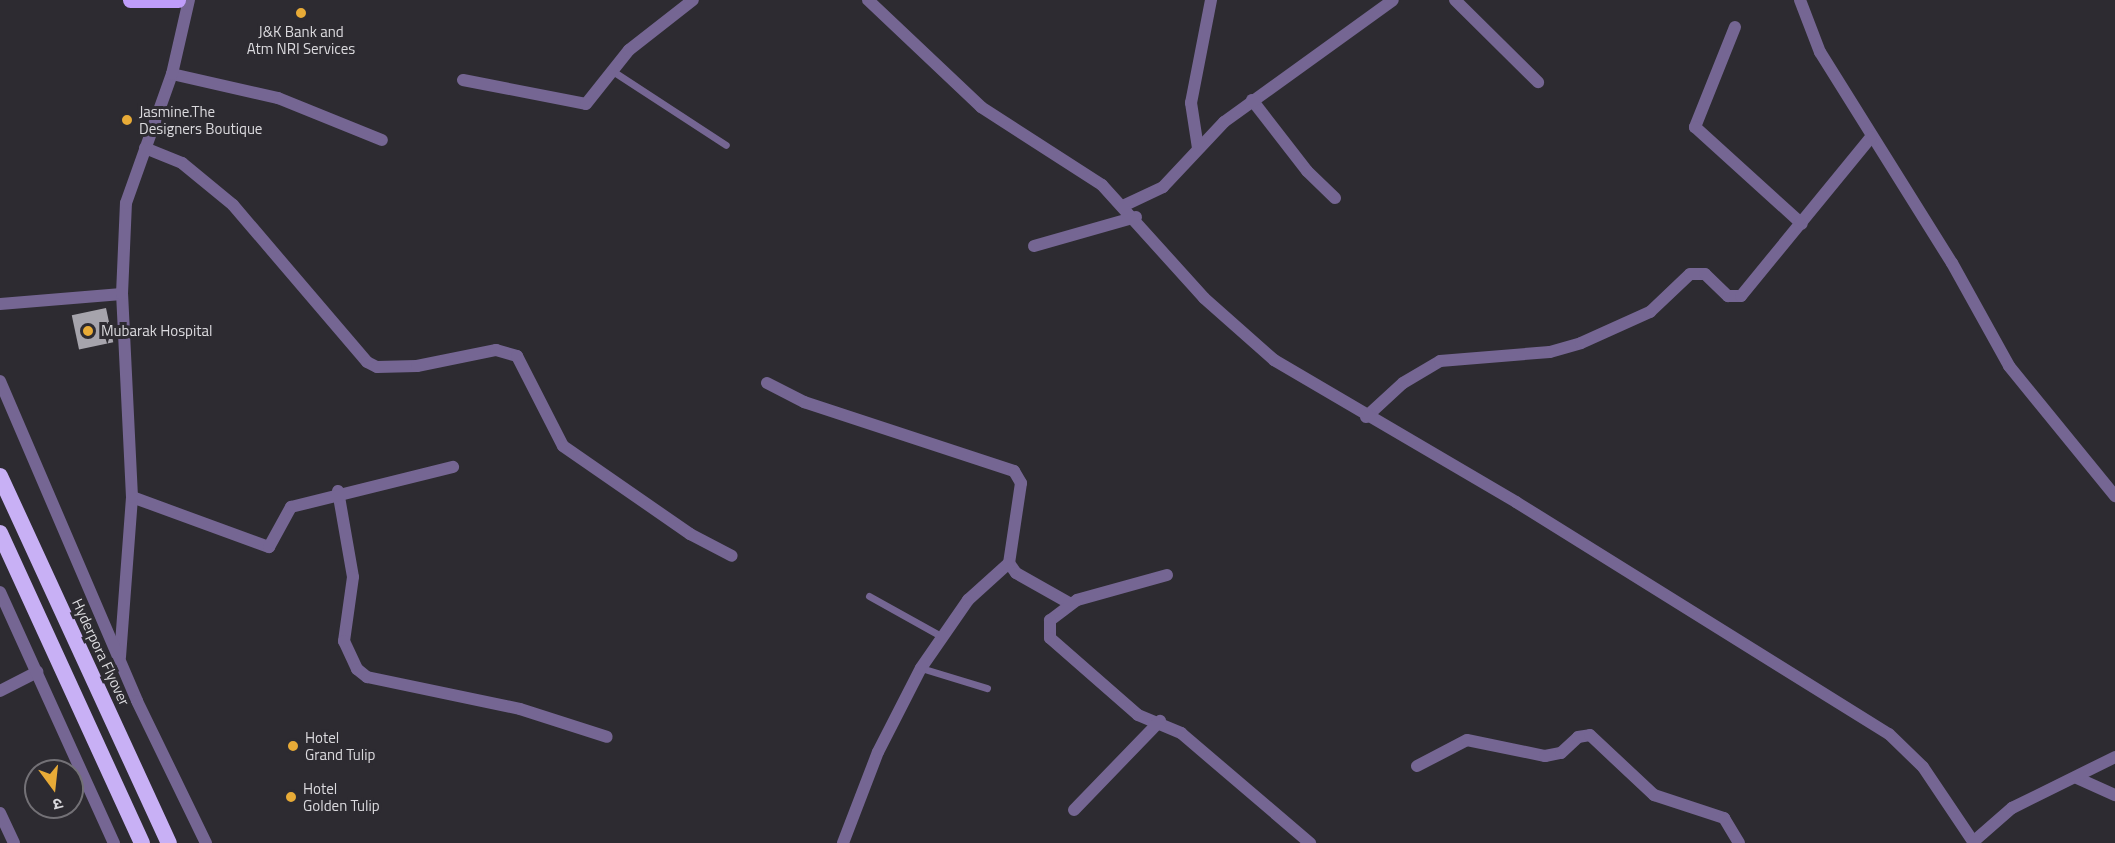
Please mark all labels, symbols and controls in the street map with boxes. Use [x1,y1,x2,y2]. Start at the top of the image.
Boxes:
marker: J&K Bank and Atm NRI Services [294,6,308,20]
place label: J&K Bank and Atm NRI Services [247,22,355,57]
place label: Jasmine.The Designers Boutique [139,102,262,137]
marker: Jasmine.The Designers Boutique [120,113,134,127]
marker: Mubarak Hospital [79,322,97,340]
place label: Mubarak Hospital [101,322,213,340]
street label: Hyderpora Flyover [68,596,134,708]
place label: Hotel Grand Tulip [305,728,375,763]
marker: Hotel Grand Tulip [286,739,300,753]
north arrow [24,759,84,819]
place label: Hotel Golden Tulip [303,779,380,814]
marker: Hotel Golden Tulip [284,790,298,804]
text: उ [51,792,66,817]

